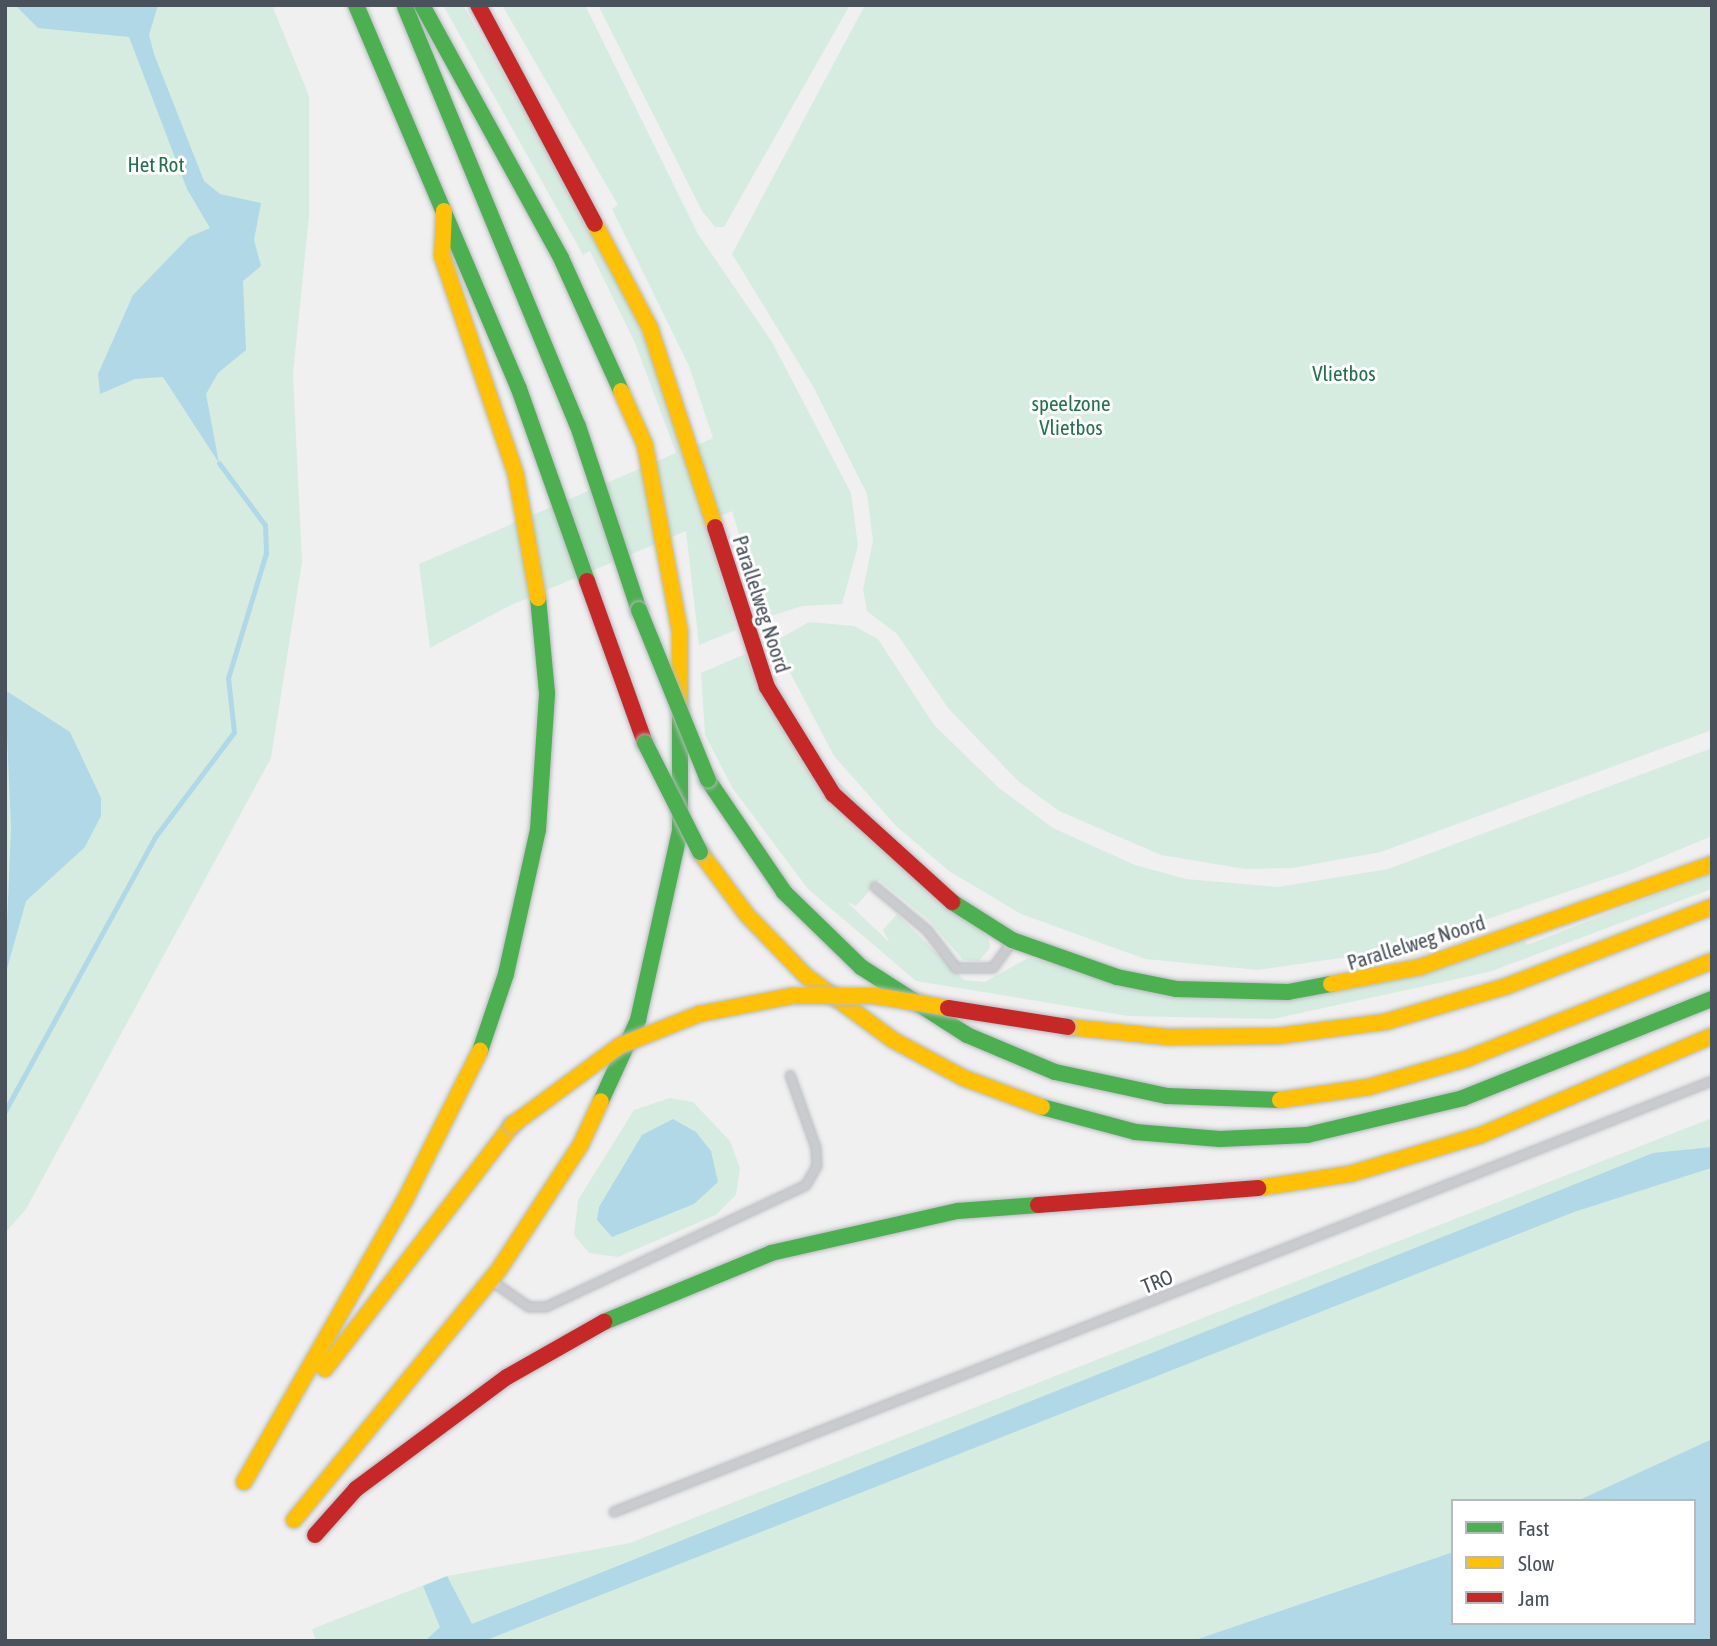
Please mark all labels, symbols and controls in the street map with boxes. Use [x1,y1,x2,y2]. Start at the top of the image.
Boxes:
park label: Het Rot [127,151,185,177]
park label: Vlietbos [1312,360,1376,386]
park label: speelzone Vlietbos [1032,390,1110,440]
street label: Parallelweg Noord [728,532,796,676]
street label: Parallelweg Noord [1344,909,1488,975]
street label: TRO [1138,1263,1176,1299]
legend [1451,1499,1696,1625]
text: Fast [1518,1516,1549,1540]
text: Slow [1518,1551,1554,1575]
text: Jam [1518,1586,1550,1610]

